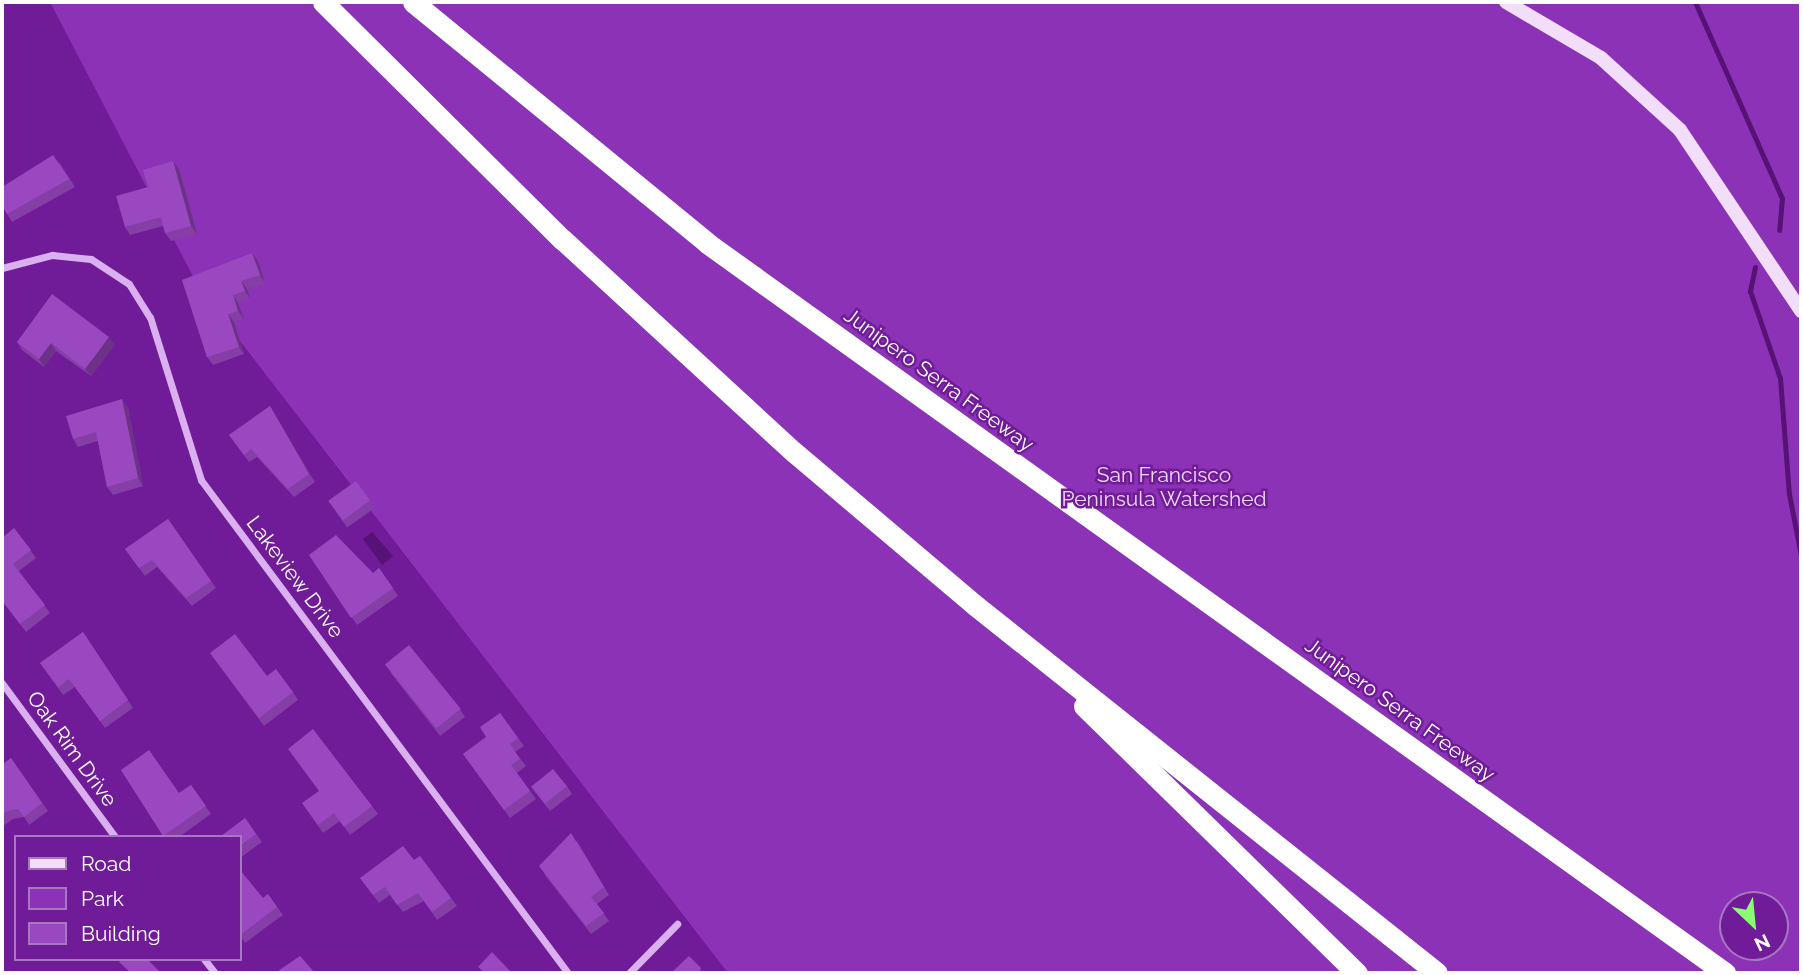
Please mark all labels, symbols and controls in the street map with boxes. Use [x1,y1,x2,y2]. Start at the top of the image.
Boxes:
street label: Junipero Serra Freeway [839,303,1039,457]
park label: San Francisco Peninsula Watershed [1061,462,1267,512]
street label: Lakeview Drive [241,511,349,643]
street label: Junipero Serra Freeway [1300,633,1500,787]
street label: Oak Rim Drive [22,686,122,812]
legend [14,835,242,961]
text: Road [81,851,131,876]
text: Park [81,886,124,911]
north arrow [1719,891,1789,961]
text: Building [81,921,161,946]
text: N [1751,930,1774,956]

